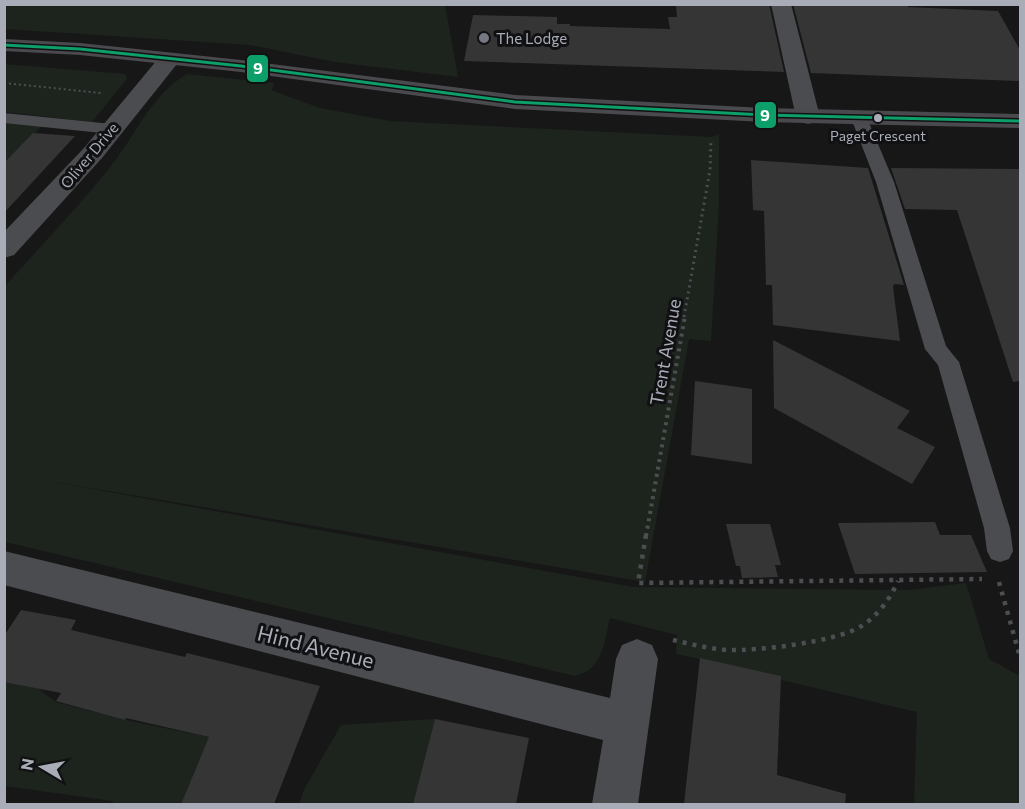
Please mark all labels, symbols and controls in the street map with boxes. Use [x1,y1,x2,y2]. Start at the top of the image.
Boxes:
place label: The Lodge [496,29,567,47]
marker: The Lodge [477,31,491,45]
line badge: 9 [246,54,269,83]
text: 9 [253,58,263,77]
line badge: 9 [754,101,777,129]
text: 9 [760,105,770,124]
marker: Paget Crescent [872,112,884,124]
street label: Oliver Drive [56,118,122,192]
place label: Paget Crescent [830,127,926,144]
street label: Trent Avenue [645,297,685,407]
street label: Hind Avenue [255,619,377,673]
north arrow [12,737,72,797]
text: N [16,757,37,772]

